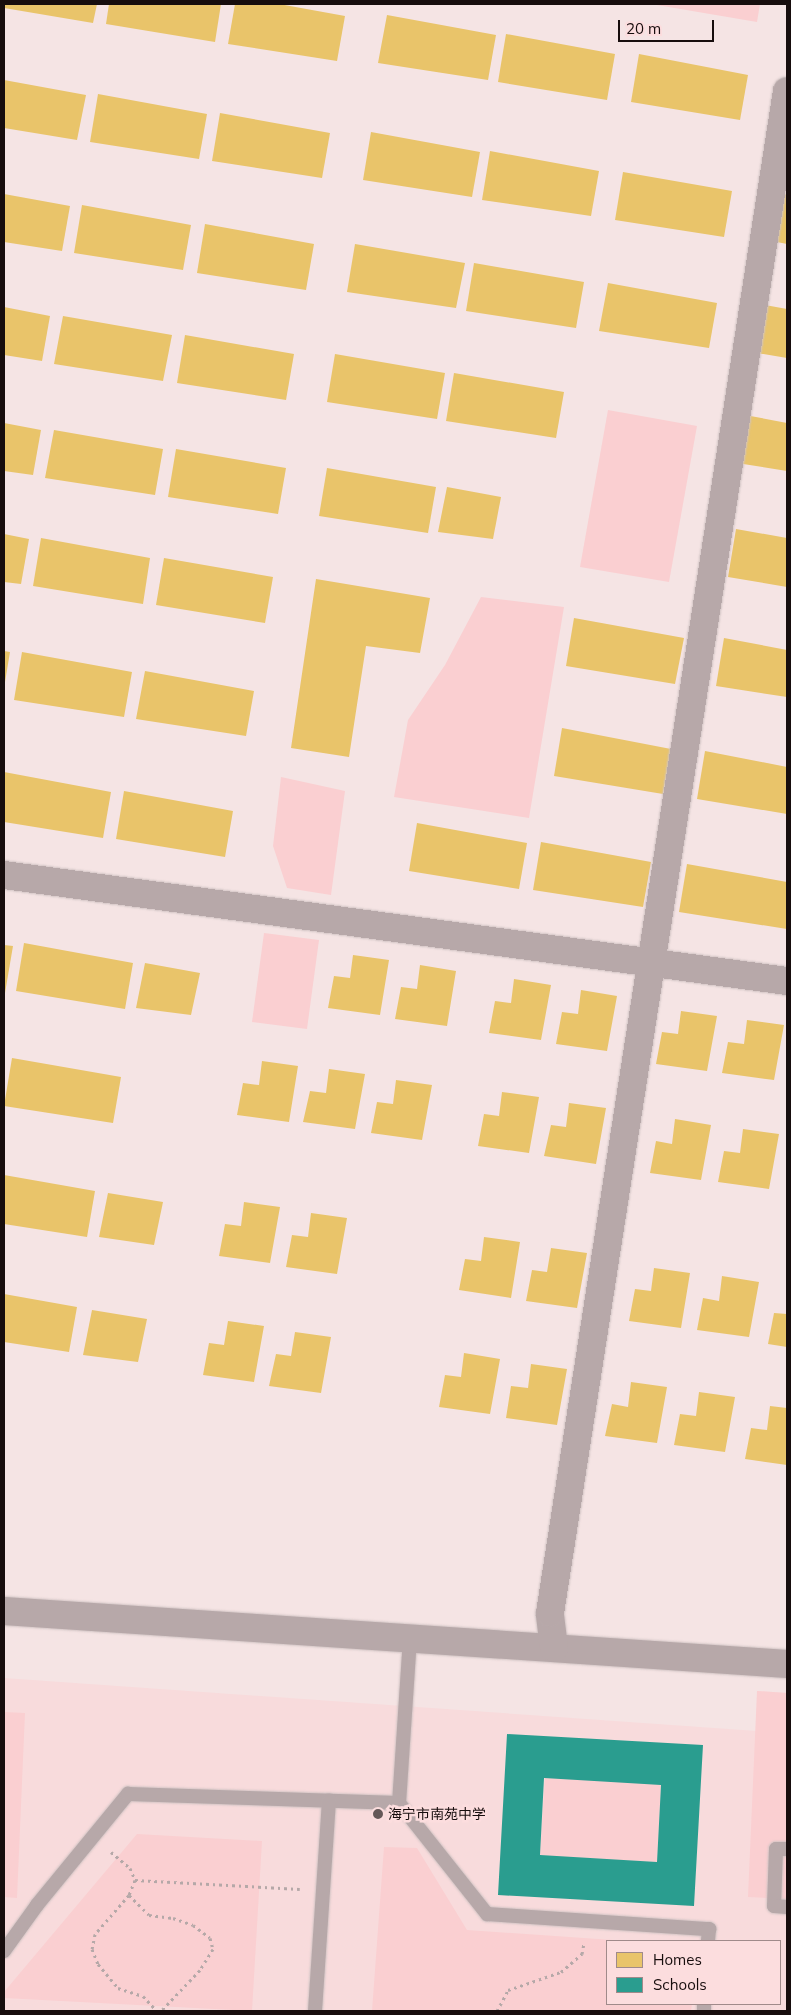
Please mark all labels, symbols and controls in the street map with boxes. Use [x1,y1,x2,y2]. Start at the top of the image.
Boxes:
scale bar [621,10,717,42]
text: 20 m [626,19,661,38]
place label: 海宁市南苑中学 [388,1806,486,1822]
marker: 海宁市南苑中学 [372,1808,384,1820]
legend [606,1940,781,2005]
text: Homes [653,1950,702,1969]
text: Schools [653,1975,707,1994]

